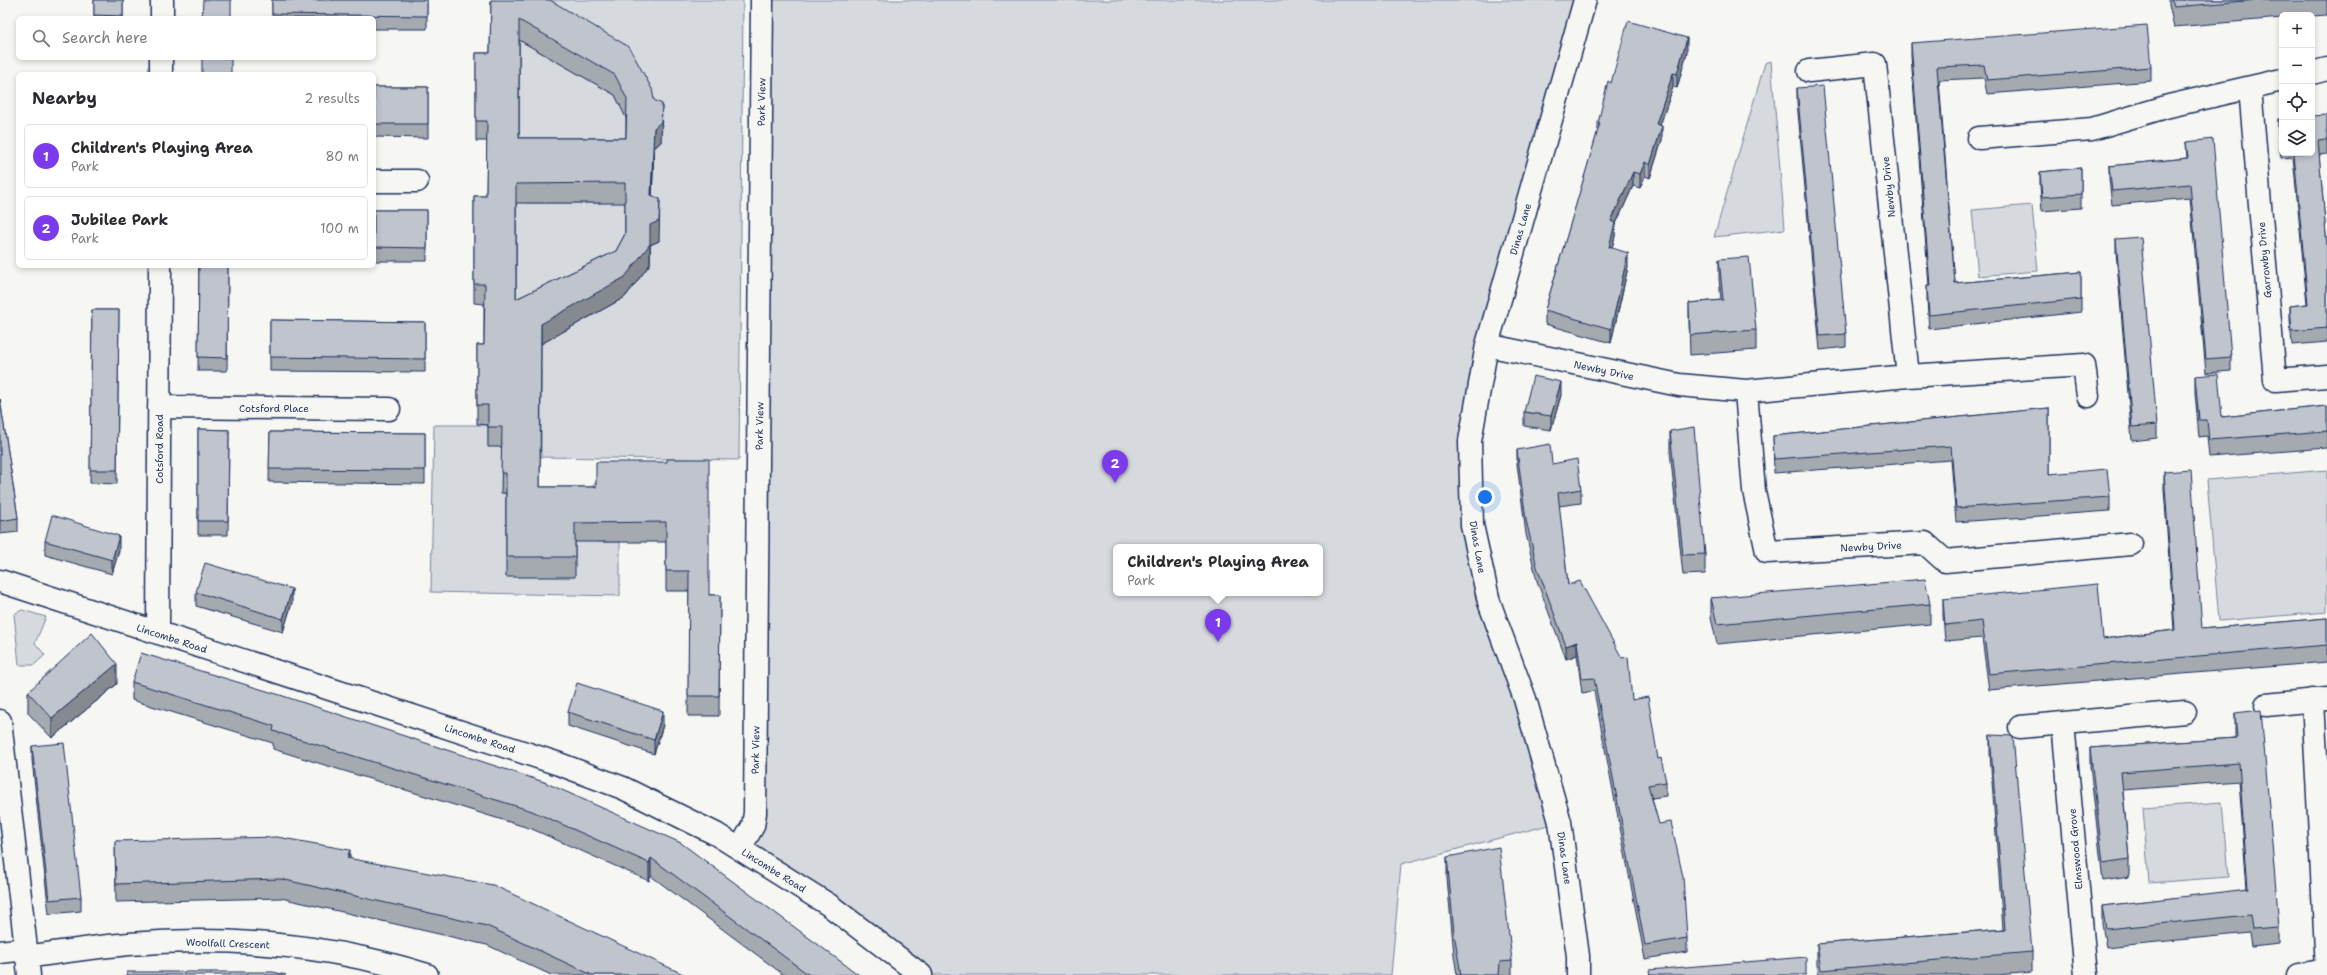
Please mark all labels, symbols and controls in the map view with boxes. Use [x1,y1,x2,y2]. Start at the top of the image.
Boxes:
map controls [2279,12,2315,156]
button: + [2279,12,2315,48]
search box [16,16,376,60]
icon: search [30,27,52,49]
text: Search here [62,28,148,48]
button: − [2279,48,2315,84]
street label: Park View [755,77,768,126]
button: locate [2279,84,2315,120]
text: Nearby [32,87,97,109]
text: 2 results [304,90,360,107]
button: layers [2279,120,2315,156]
text: Children's Playing Area [71,138,253,158]
text: 1 [43,148,49,165]
text: 80 m [325,148,359,165]
street label: Newby Drive [1879,155,1898,218]
text: Park [71,158,99,175]
street label: Dinas Lane [1507,201,1534,257]
text: Jubilee Park [71,210,168,230]
text: 2 [41,220,51,237]
text: 100 m [320,220,359,237]
street label: Garrowby Drive [2255,221,2274,299]
text: Park [71,230,99,247]
street label: Newby Drive [1573,358,1636,383]
street label: Park View [753,401,766,450]
street label: Cotsford Place [239,402,309,415]
street label: Cotsford Road [153,414,166,484]
pin: 2 [1102,450,1128,483]
your location [1475,487,1495,507]
street label: Dinas Lane [1466,520,1489,575]
street label: Newby Drive [1840,538,1902,555]
popup [1113,544,1323,596]
text: Children's Playing Area [1127,552,1309,572]
text: Park [1127,572,1155,589]
pin: 1 [1205,609,1231,642]
street label: Lincombe Road [135,621,209,656]
street label: Lincombe Road [443,721,517,756]
street label: Park View [749,725,762,774]
street label: Elmswood Grove [2065,807,2086,890]
street label: Dinas Lane [1554,831,1575,886]
street label: Lincombe Road [739,845,809,896]
street label: Woolfall Crescent [186,936,270,951]

